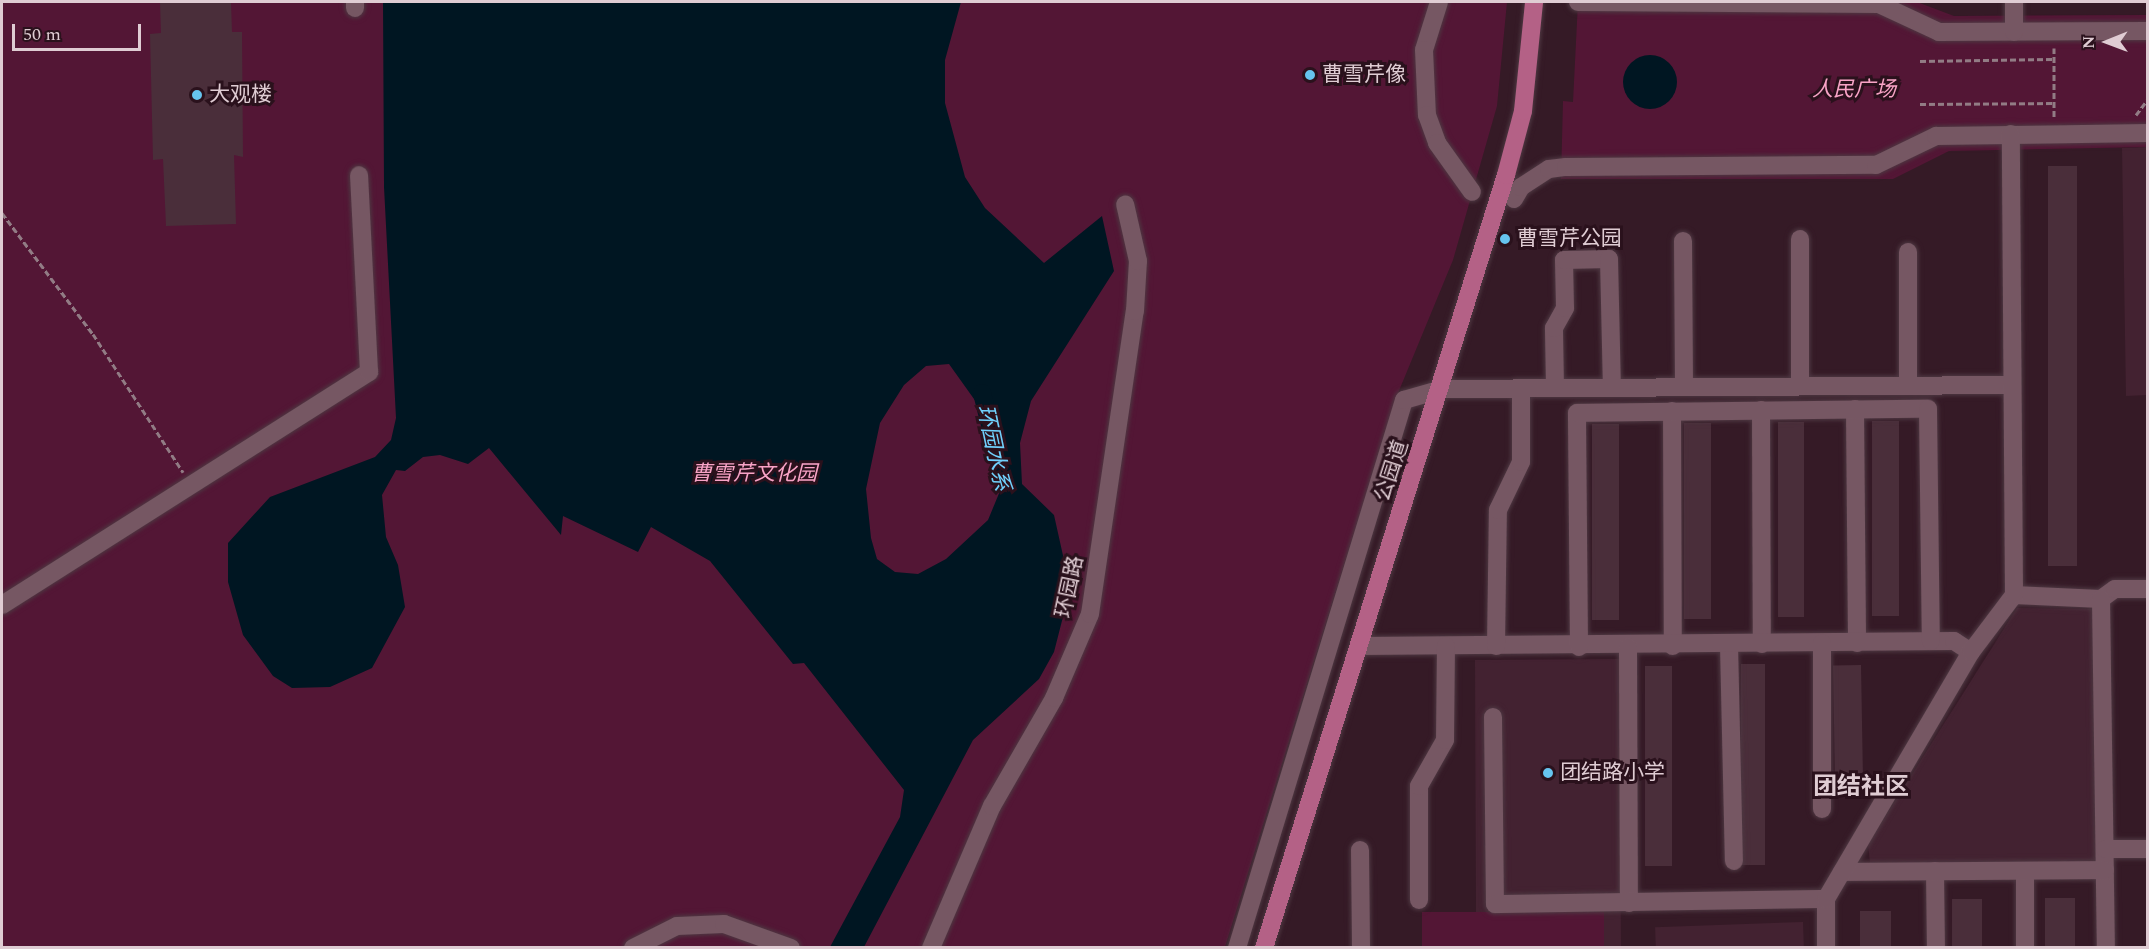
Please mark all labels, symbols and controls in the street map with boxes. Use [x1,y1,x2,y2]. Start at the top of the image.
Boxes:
scale bar [15,12,144,50]
north arrow [2077,12,2137,72]
text: 50 m [23,21,61,48]
text: N [2077,36,2101,49]
place label: 曹雪芹像 [1322,62,1406,88]
marker: 曹雪芹像 [1303,68,1317,82]
park label: 人民广场 [1812,77,1896,103]
place label: 大观楼 [209,82,272,108]
marker: 大观楼 [190,88,204,102]
place label: 曹雪芹公园 [1517,226,1622,252]
marker: 曹雪芹公园 [1498,232,1512,246]
water label: 环园水系 [971,402,1015,494]
street label: 公园道 [1370,437,1414,505]
park label: 曹雪芹文化园 [691,461,817,487]
street label: 环园路 [1051,554,1089,620]
place label: 团结路小学 [1560,760,1665,786]
marker: 团结路小学 [1541,766,1555,780]
district label: 团结社区 [1813,774,1909,802]

